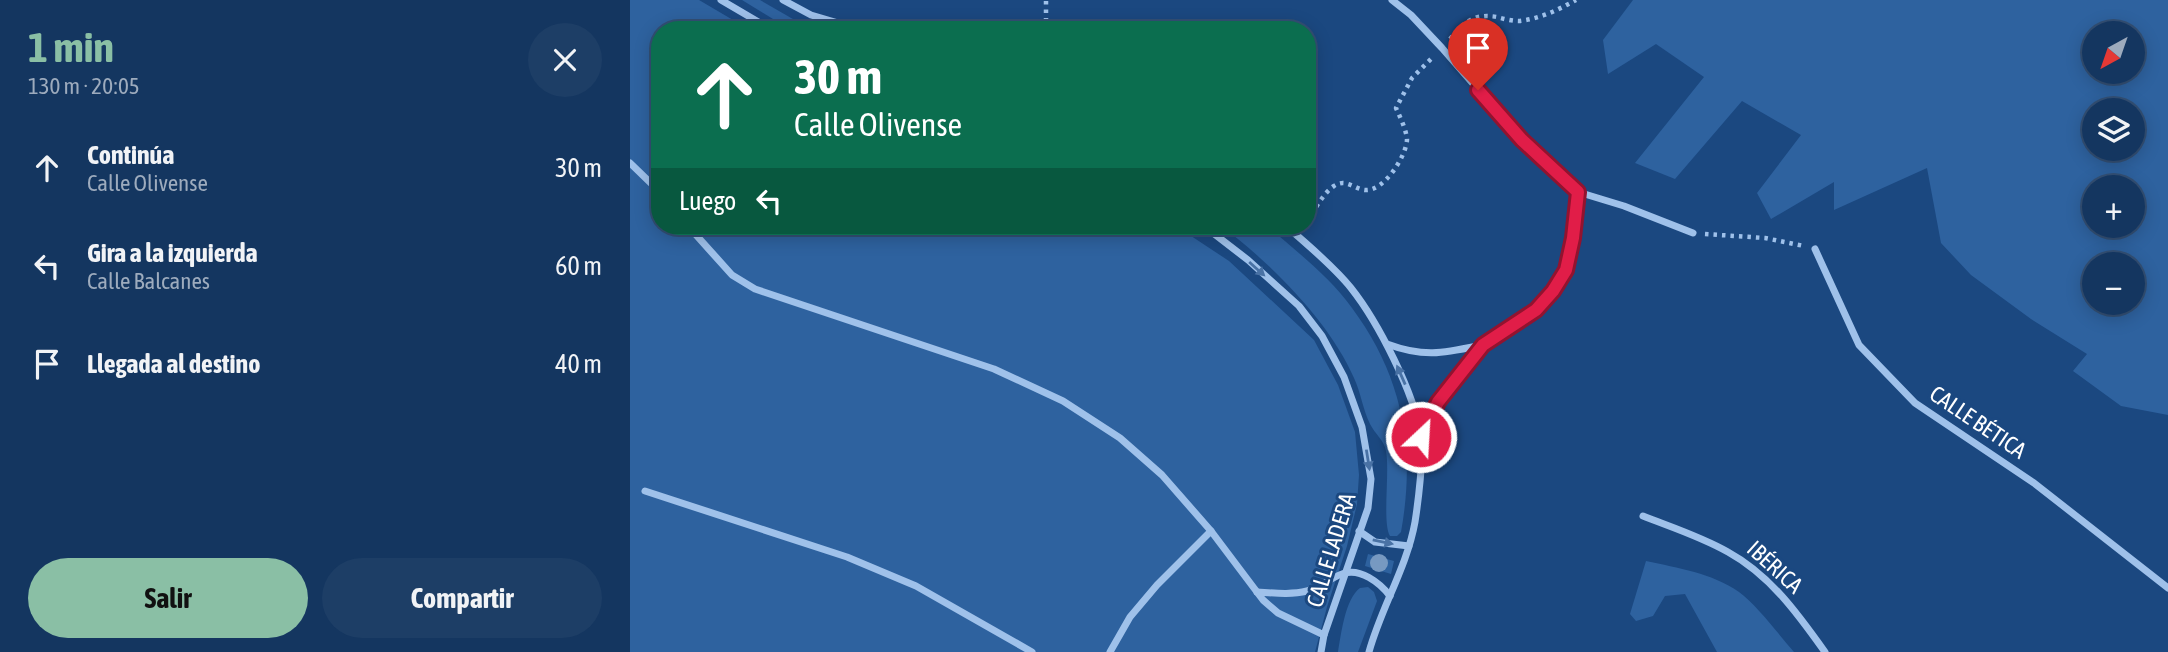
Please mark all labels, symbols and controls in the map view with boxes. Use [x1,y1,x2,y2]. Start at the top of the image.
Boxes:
pin [1448,18,1508,90]
north arrow [2082,21,2146,84]
map controls [2082,21,2145,315]
text: 1 min [28,23,114,71]
button: close [528,23,602,97]
icon: arrive [1459,29,1497,67]
text: 30 m [794,48,882,104]
icon: ahead [679,49,770,140]
text: 130 m · 20:05 [28,73,140,99]
button: layers [2082,98,2145,161]
text: Calle Olivense [794,106,962,143]
text: Continúa [87,140,174,170]
icon: ahead [28,149,66,187]
text: 30 m [555,153,602,183]
text: Calle Olivense [87,170,208,196]
button: + [2082,175,2145,238]
icon: left [750,182,788,220]
text: Luego [679,186,736,216]
text: Gira a la izquierda [87,238,258,268]
icon: left [28,247,66,285]
text: 60 m [555,251,602,281]
button: − [2082,252,2145,315]
one-way arrow [1248,260,1265,276]
text: Calle Balcanes [87,268,210,294]
icon: arrive [28,345,66,383]
text: Llegada al destino [87,349,260,379]
text: 40 m [555,349,602,379]
one-way arrow [1395,365,1407,385]
street label: CALLE BÉTICA [1925,380,2032,464]
position arrow [1384,400,1458,474]
one-way arrow [1363,449,1374,471]
street label: CALLE LADERA [1301,489,1361,610]
street label: IBÉRICA [1742,535,1809,599]
one-way arrow [1372,537,1394,548]
button: Salir [28,558,308,638]
button: Compartir [322,558,602,638]

